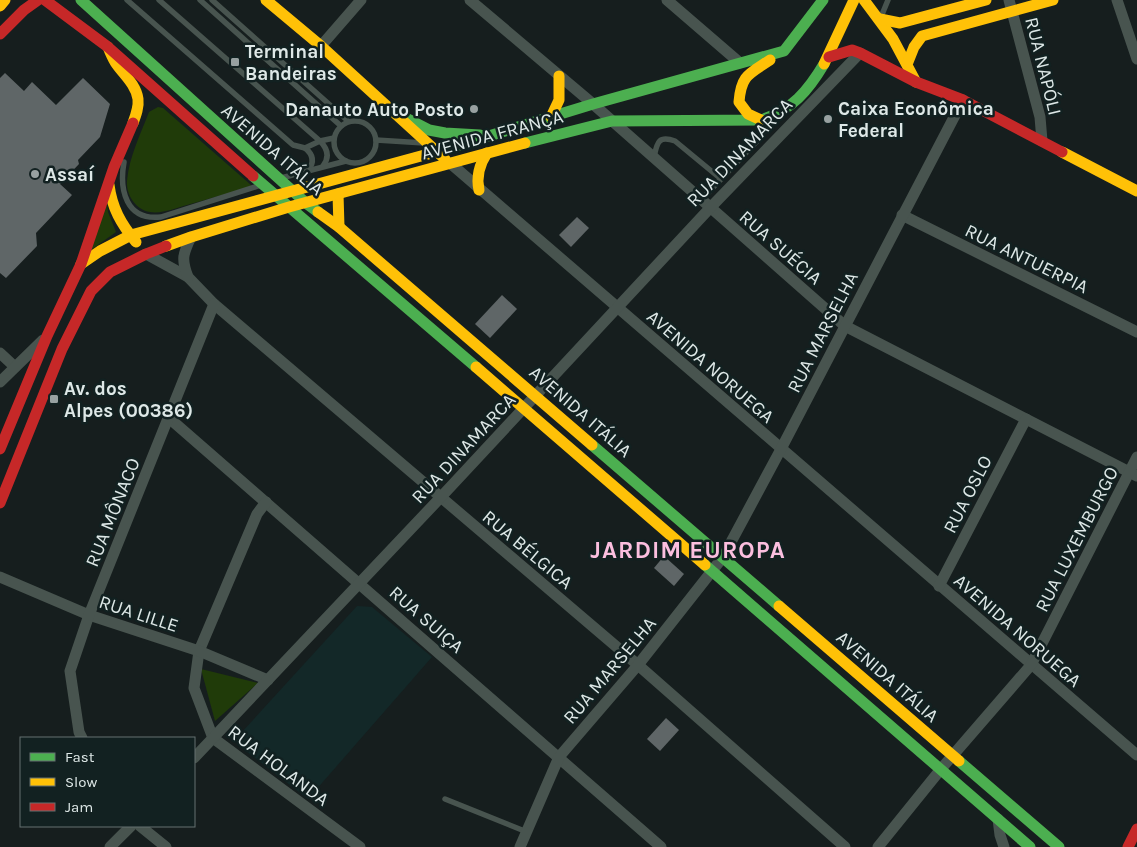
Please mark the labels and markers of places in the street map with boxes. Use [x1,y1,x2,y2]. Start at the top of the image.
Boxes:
place label: Terminal Bandeiras [245,41,337,85]
marker: Terminal Bandeiras [229,56,241,68]
place label: Caixa Econômica Federal [838,98,994,142]
place label: Danauto Auto Posto [285,99,464,121]
marker: Danauto Auto Posto [468,103,480,115]
marker: Caixa Econômica Federal [822,113,834,125]
place label: Assaí [45,164,95,186]
marker: Assaí [29,168,41,180]
place label: Av. dos Alpes (00386) [64,378,193,422]
marker: Av. dos Alpes (00386) [48,393,60,405]

